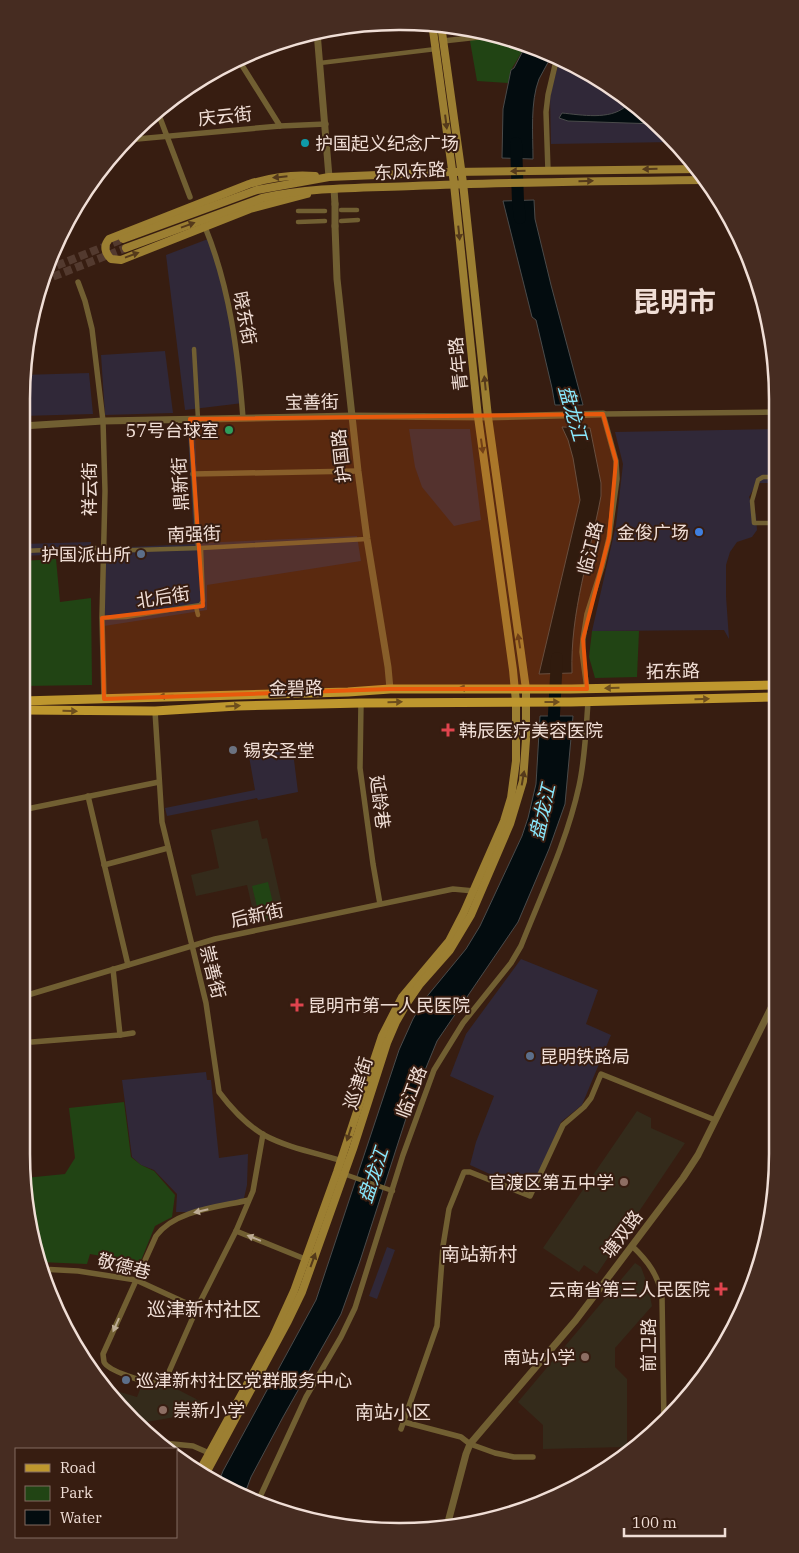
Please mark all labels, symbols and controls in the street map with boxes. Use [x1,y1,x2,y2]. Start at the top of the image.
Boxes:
street label: 庆云街 [197,102,253,130]
one-way arrow [442,115,450,131]
place label: 护国起义纪念广场 [315,132,459,155]
marker: 护国起义纪念广场 [299,137,311,149]
street label: 东风东路 [373,158,447,184]
one-way arrow [642,165,658,173]
one-way arrow [510,167,526,175]
one-way arrow [272,173,288,181]
one-way arrow [579,177,595,185]
one-way arrow [181,221,196,228]
one-way arrow [455,225,463,241]
one-way arrow [124,251,139,259]
district label: 昆明市 [632,283,716,320]
street label: 晓东街 [229,289,261,347]
street label: 青年路 [444,336,472,392]
one-way arrow [481,375,489,391]
water label: 盘龙江 [554,382,593,446]
street label: 宝善街 [285,390,339,414]
place label: 57号台球室 [125,419,219,442]
marker: 57号台球室 [223,424,235,436]
street label: 护国路 [327,428,355,484]
one-way arrow [478,439,486,455]
street label: 鼎新街 [167,456,193,512]
street label: 祥云街 [78,462,101,516]
street label: 临江路 [572,519,608,577]
place label: 金俊广场 [617,521,689,544]
street label: 南强街 [167,522,221,546]
marker: 金俊广场 [693,526,705,538]
place label: 护国派出所 [41,543,131,566]
marker: 护国派出所 [135,548,147,560]
street label: 北后街 [135,581,191,613]
one-way arrow [515,632,523,648]
street label: 拓东路 [646,659,700,683]
street label: 金碧路 [269,676,323,700]
one-way arrow [458,684,474,692]
one-way arrow [604,684,620,692]
one-way arrow [158,692,174,700]
one-way arrow [695,694,711,702]
one-way arrow [387,698,403,706]
one-way arrow [544,698,560,706]
one-way arrow [225,702,241,710]
one-way arrow [63,707,79,715]
place label: 韩辰医疗美容医院 [459,719,603,742]
marker: 韩辰医疗美容医院 [441,723,455,737]
place label: 锡安圣堂 [243,739,315,762]
marker: 锡安圣堂 [227,744,239,756]
one-way arrow [519,771,527,786]
street label: 延龄巷 [365,774,395,830]
water label: 盘龙江 [524,780,561,842]
street label: 后新街 [228,898,286,932]
street label: 崇善街 [195,943,231,1001]
place label: 昆明市第一人民医院 [308,994,470,1017]
marker: 昆明市第一人民医院 [290,998,304,1012]
place label: 昆明铁路局 [540,1045,630,1068]
marker: 昆明铁路局 [524,1050,536,1062]
street label: 巡津街 [339,1054,377,1112]
street label: 临江路 [391,1063,431,1121]
one-way arrow [344,1126,352,1141]
water label: 盘龙江 [353,1142,394,1206]
place label: 官渡区第五中学 [488,1171,614,1194]
marker: 官渡区第五中学 [618,1176,630,1188]
street label: 塘双路 [597,1206,647,1262]
one-way arrow [194,1207,209,1215]
one-way arrow [247,1234,261,1242]
district label: 南站新村 [441,1242,517,1266]
street label: 敬德巷 [95,1248,153,1284]
one-way arrow [309,1252,317,1267]
place label: 云南省第三人民医院 [548,1278,710,1301]
marker: 云南省第三人民医院 [714,1282,728,1296]
district label: 巡津新村社区 [147,1297,261,1321]
one-way arrow [112,1318,120,1332]
street label: 前卫路 [637,1318,660,1372]
place label: 南站小学 [503,1346,575,1369]
marker: 南站小学 [579,1351,591,1363]
place label: 巡津新村社区党群服务中心 [136,1369,352,1392]
marker: 巡津新村社区党群服务中心 [120,1374,132,1386]
place label: 崇新小学 [173,1399,245,1422]
district label: 南站小区 [355,1400,431,1424]
marker: 崇新小学 [157,1404,169,1416]
legend [15,1448,178,1538]
text: Road [60,1458,96,1477]
text: Park [60,1483,93,1502]
scale bar [624,1506,725,1538]
text: Water [60,1508,102,1527]
text: 100 m [632,1513,677,1532]

